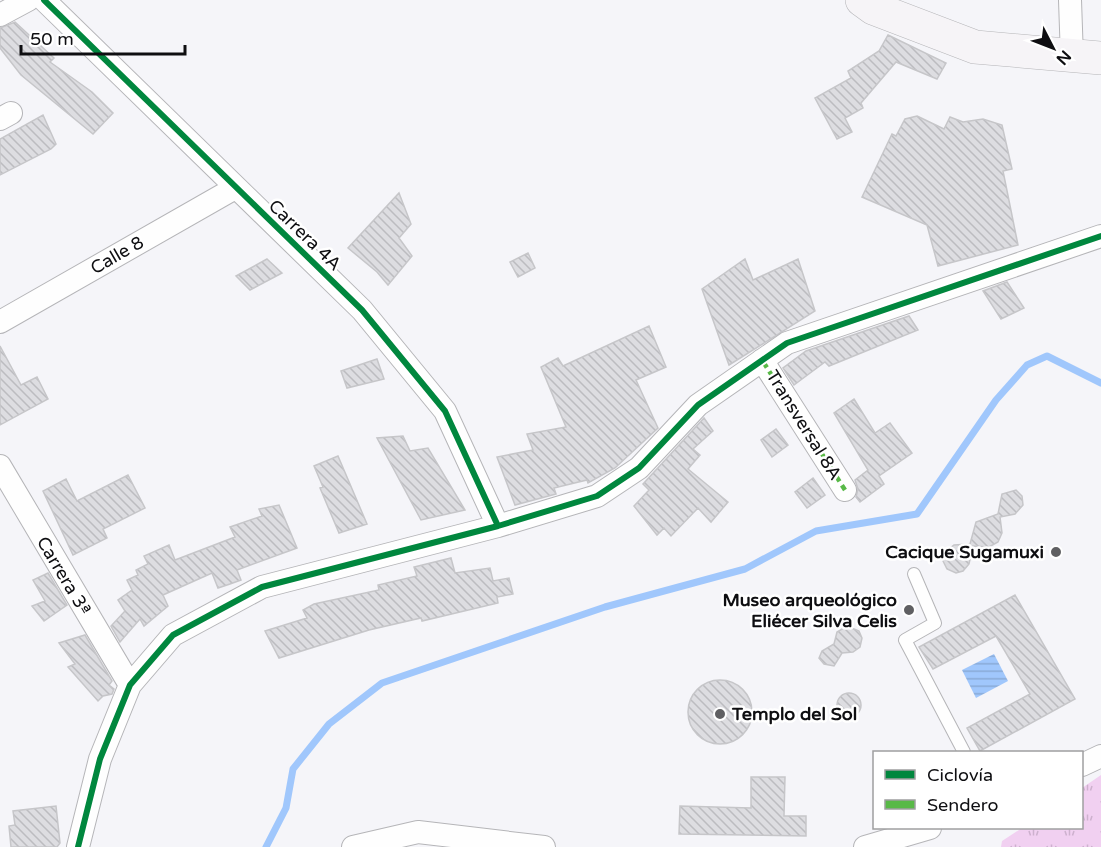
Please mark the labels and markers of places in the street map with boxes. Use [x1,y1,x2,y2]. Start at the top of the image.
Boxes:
place label: Cacique Sugamuxi [885,541,1044,563]
marker: Cacique Sugamuxi [1049,545,1063,559]
place label: Museo arqueológico Eliécer Silva Celis [723,589,897,632]
marker: Museo arqueológico Eliécer Silva Celis [902,603,916,617]
place label: Templo del Sol [731,703,857,725]
marker: Templo del Sol [713,707,727,721]

